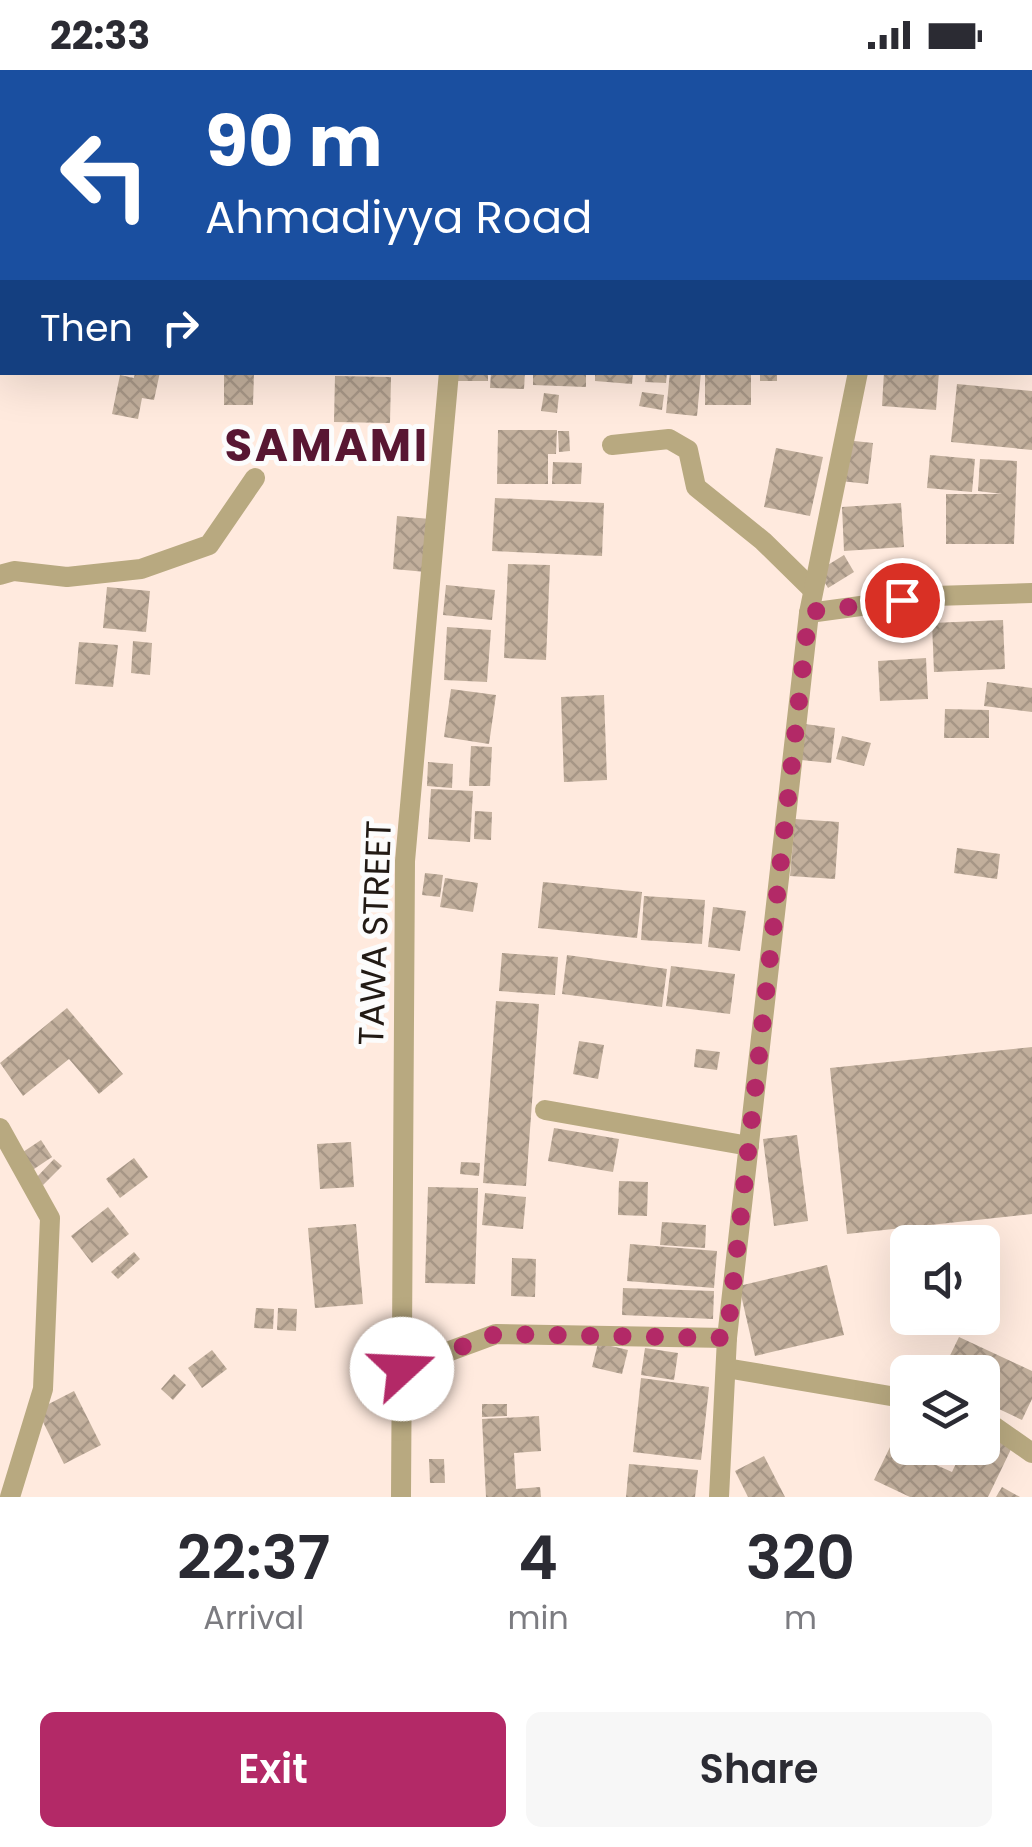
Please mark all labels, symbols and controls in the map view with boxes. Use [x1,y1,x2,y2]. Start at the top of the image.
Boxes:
text: 22:33 [50,9,150,62]
text: 90 m [205,92,383,191]
icon: left [40,110,170,240]
text: Ahmadiyya Road [205,186,593,249]
icon: right [153,300,208,355]
text: Then [40,301,133,354]
district label: SAMAMI [225,414,429,477]
pin [860,558,945,643]
icon: arrive [875,573,930,628]
street label: TAWA STREET [346,820,403,1046]
map controls [890,1225,1000,1465]
button: sound [890,1225,1000,1335]
position arrow [350,1317,454,1421]
button: layers [890,1355,1000,1465]
text: 22:37 [177,1516,331,1600]
text: 4 [518,1516,558,1600]
text: 320 [746,1516,855,1600]
text: Arrival [203,1595,304,1640]
text: min [508,1595,569,1640]
text: m [784,1595,817,1640]
button: Exit [40,1712,506,1827]
button: Share [526,1712,992,1827]

